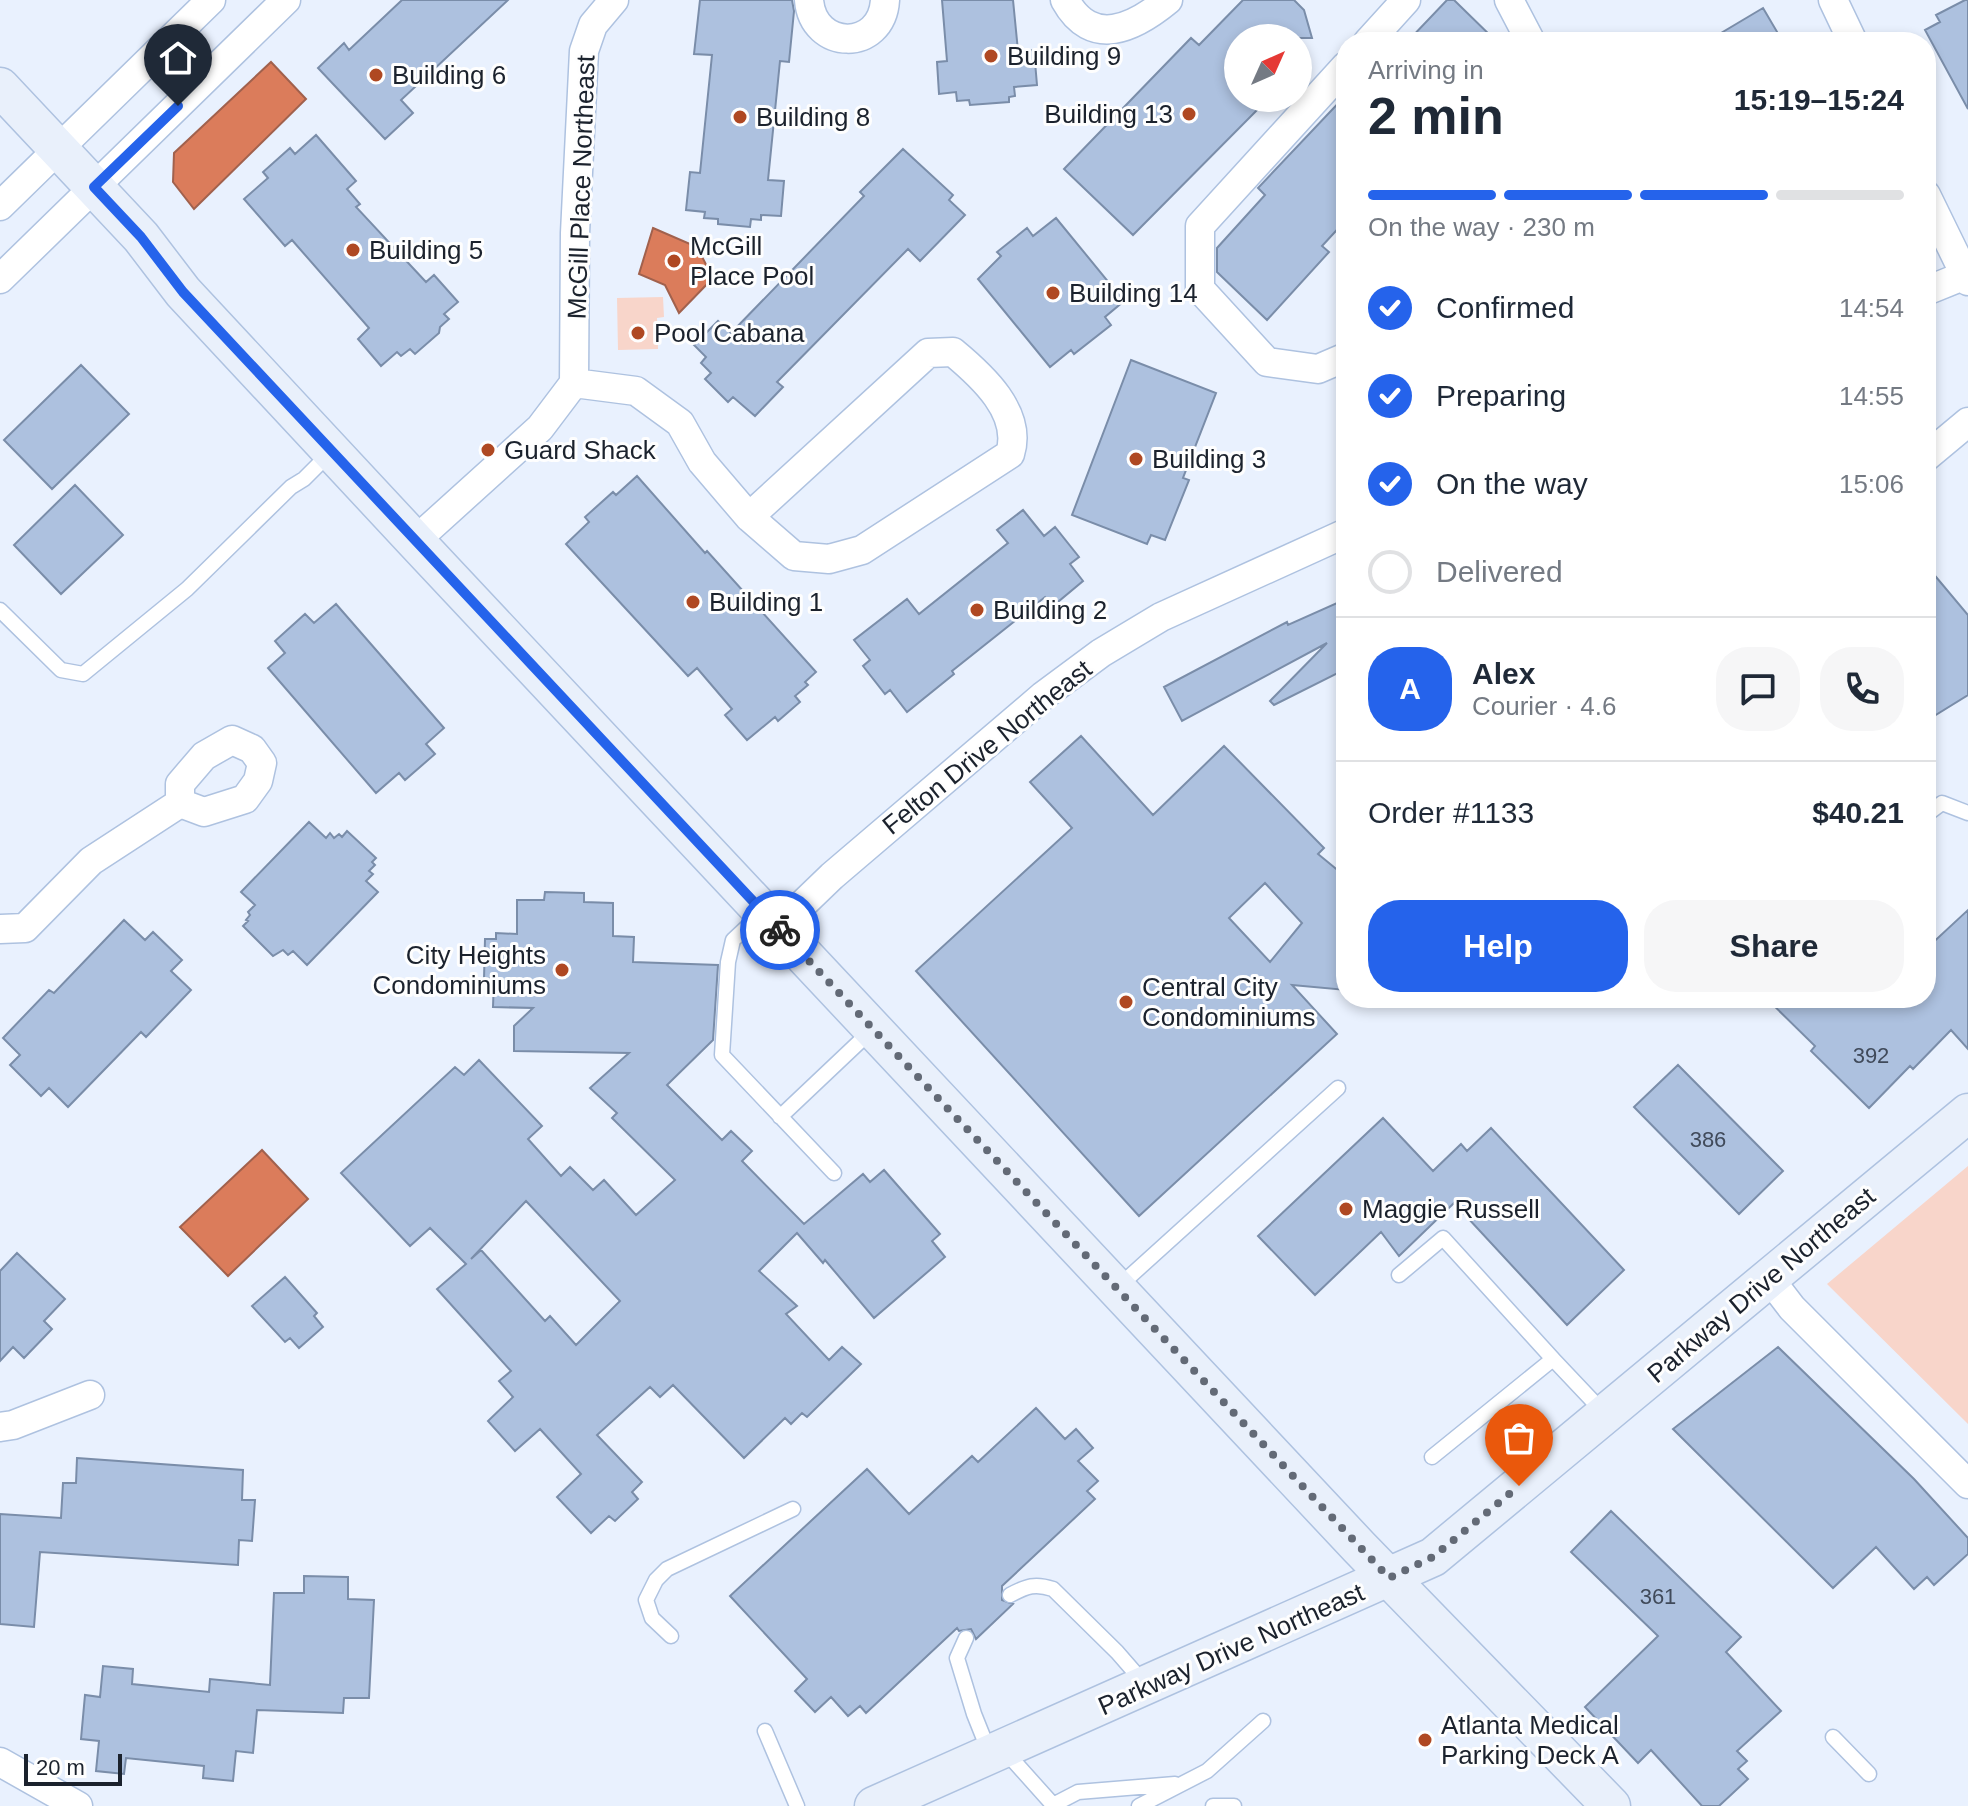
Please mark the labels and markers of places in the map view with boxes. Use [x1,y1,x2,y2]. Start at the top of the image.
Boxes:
pin [144,24,212,106]
place label: Building 9 [1007,41,1121,71]
marker: Building 9 [982,47,1000,65]
place label: Building 6 [392,60,506,90]
marker: Building 6 [367,66,385,84]
place label: Building 13 [1044,99,1173,129]
place label: Building 8 [756,102,870,132]
marker: Building 13 [1180,105,1198,123]
marker: Building 8 [731,108,749,126]
place label: McGill Place Pool [690,231,814,291]
place label: Building 5 [369,235,483,265]
marker: Building 5 [344,241,362,259]
marker: McGill Place Pool [665,252,683,270]
place label: Building 14 [1069,278,1198,308]
marker: Building 14 [1044,284,1062,302]
place label: Pool Cabana [654,318,805,348]
marker: Pool Cabana [629,324,647,342]
place label: Guard Shack [504,435,657,465]
marker: Guard Shack [479,441,497,459]
place label: Building 3 [1152,444,1266,474]
marker: Building 3 [1127,450,1145,468]
place label: Building 1 [709,587,823,617]
marker: Building 1 [684,593,702,611]
place label: Building 2 [993,595,1107,625]
marker: Building 2 [968,601,986,619]
place label: City Heights Condominiums [373,940,546,1000]
marker: City Heights Condominiums [553,961,571,979]
place label: Central City Condominiums [1142,972,1315,1032]
marker: Central City Condominiums [1117,993,1135,1011]
place label: Maggie Russell [1362,1194,1540,1224]
marker: Maggie Russell [1337,1200,1355,1218]
pin [1485,1404,1553,1486]
place label: Atlanta Medical Parking Deck A [1441,1710,1619,1770]
marker: Atlanta Medical Parking Deck A [1416,1731,1434,1749]

